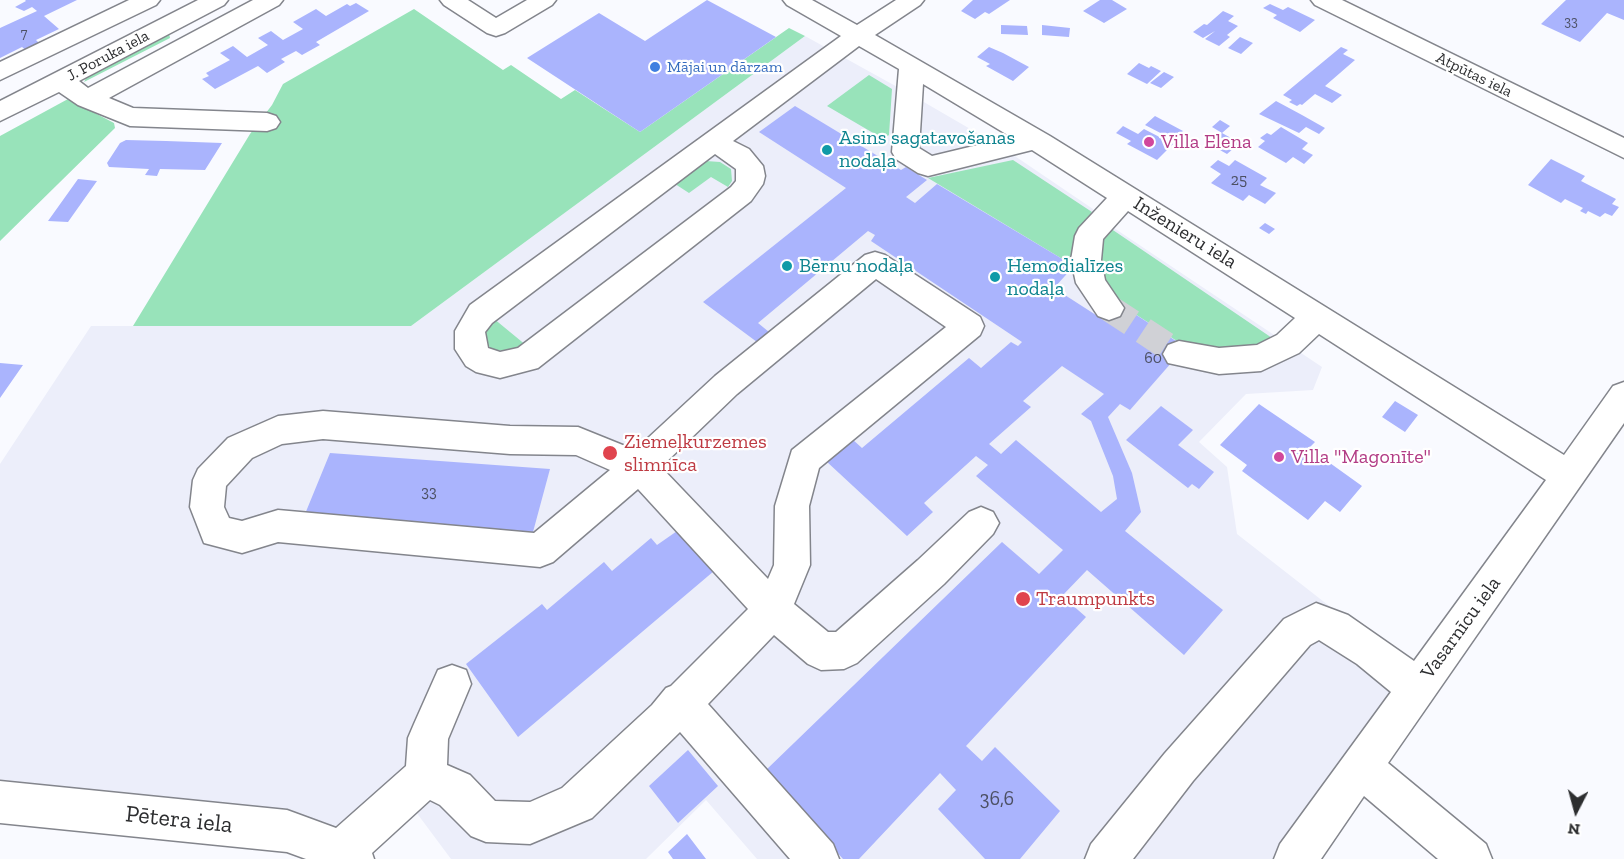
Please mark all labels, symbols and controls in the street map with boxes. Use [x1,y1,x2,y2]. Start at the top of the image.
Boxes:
house number: 33 [1564,14,1578,30]
house number: 7 [21,26,27,42]
street label: J. Poruka iela [64,26,152,86]
street label: Atpūtas iela [1433,48,1515,102]
place label: Mājai un dārzam [667,57,783,77]
marker: Mājai un dārzam [648,60,662,74]
place label: Asins sagatavošanas nodaļa [839,126,1015,173]
place label: Villa Elena [1161,130,1252,154]
marker: Villa Elena [1142,135,1156,149]
marker: Asins sagatavošanas nodaļa [820,143,834,157]
house number: 25 [1231,170,1247,190]
street label: Inženieru iela [1129,192,1241,274]
place label: Bērnu nodaļa [799,254,913,278]
place label: Hemodialīzes nodaļa [1007,254,1123,301]
marker: Bērnu nodaļa [780,259,794,273]
marker: Hemodialīzes nodaļa [988,270,1002,284]
house number: 60 [1144,348,1162,368]
place label: Ziemeļkurzemes slimnīca [624,430,767,477]
marker: Ziemeļkurzemes slimnīca [601,444,619,462]
place label: Villa "Magonīte" [1291,445,1431,469]
marker: Villa "Magonīte" [1272,450,1286,464]
house number: 33 [421,482,437,502]
street label: Vasarnīcu iela [1416,572,1506,684]
place label: Traumpunkts [1036,587,1155,611]
marker: Traumpunkts [1014,590,1032,608]
north arrow [1546,781,1606,841]
house number: 36,6 [980,787,1014,811]
street label: Pētera iela [124,800,234,840]
text: N [1567,819,1581,839]

